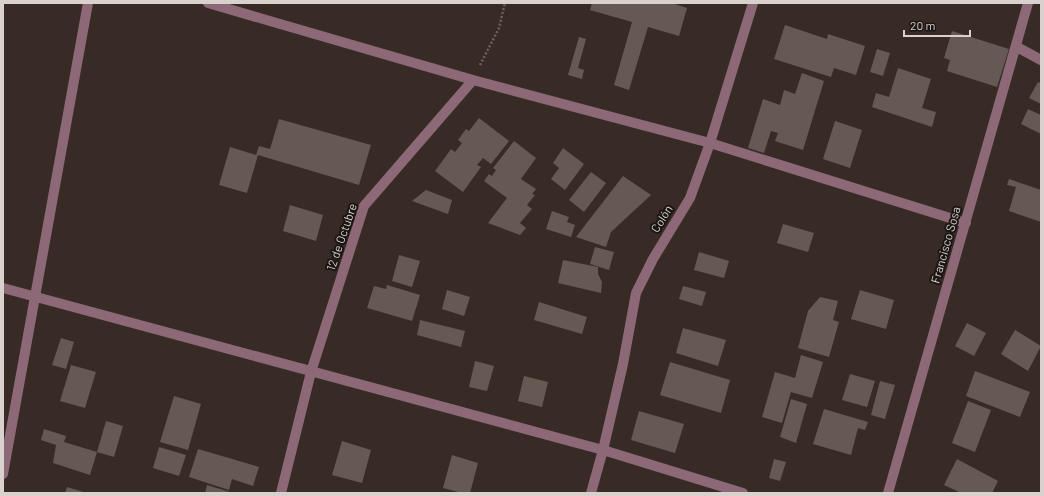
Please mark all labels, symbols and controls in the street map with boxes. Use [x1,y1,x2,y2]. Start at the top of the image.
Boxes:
scale bar [904,12,970,38]
text: 20 m [910,18,936,32]
street label: 12 de Octubre [323,201,359,272]
street label: Colón [647,202,675,235]
street label: Francisco Sosa [927,205,963,285]

